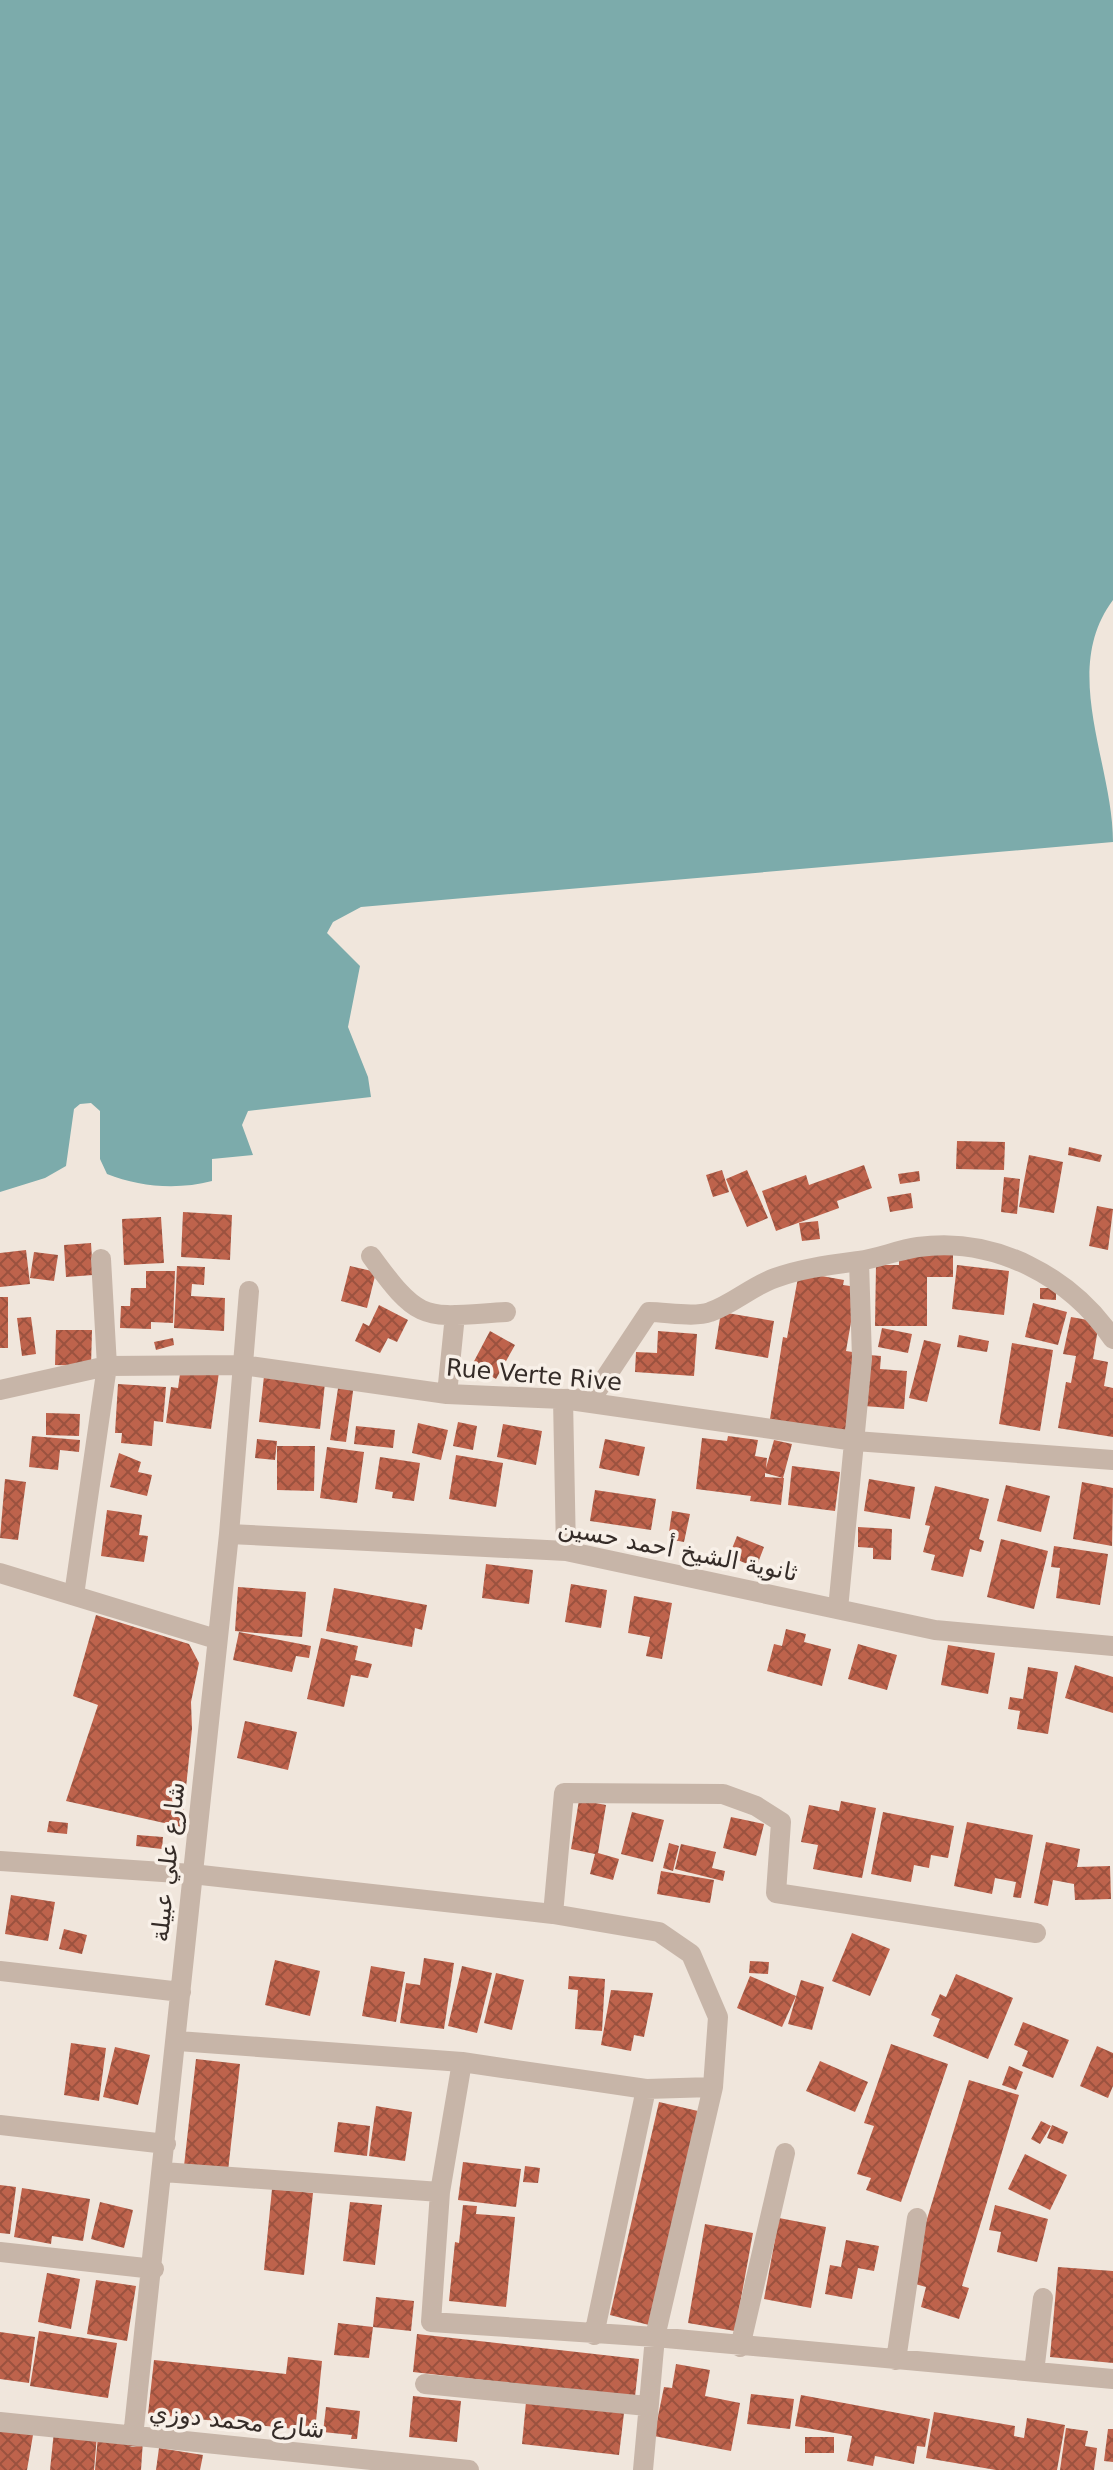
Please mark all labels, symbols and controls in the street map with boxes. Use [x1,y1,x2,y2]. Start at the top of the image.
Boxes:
street label: Rue Verte Rive [445,1353,623,1397]
street label: ثانوية الشيخ أحمد حسين [556,1511,801,1587]
street label: شارع علي عبيلة [146,1781,190,1943]
street label: شارع محمد دوزي [148,2398,326,2444]

